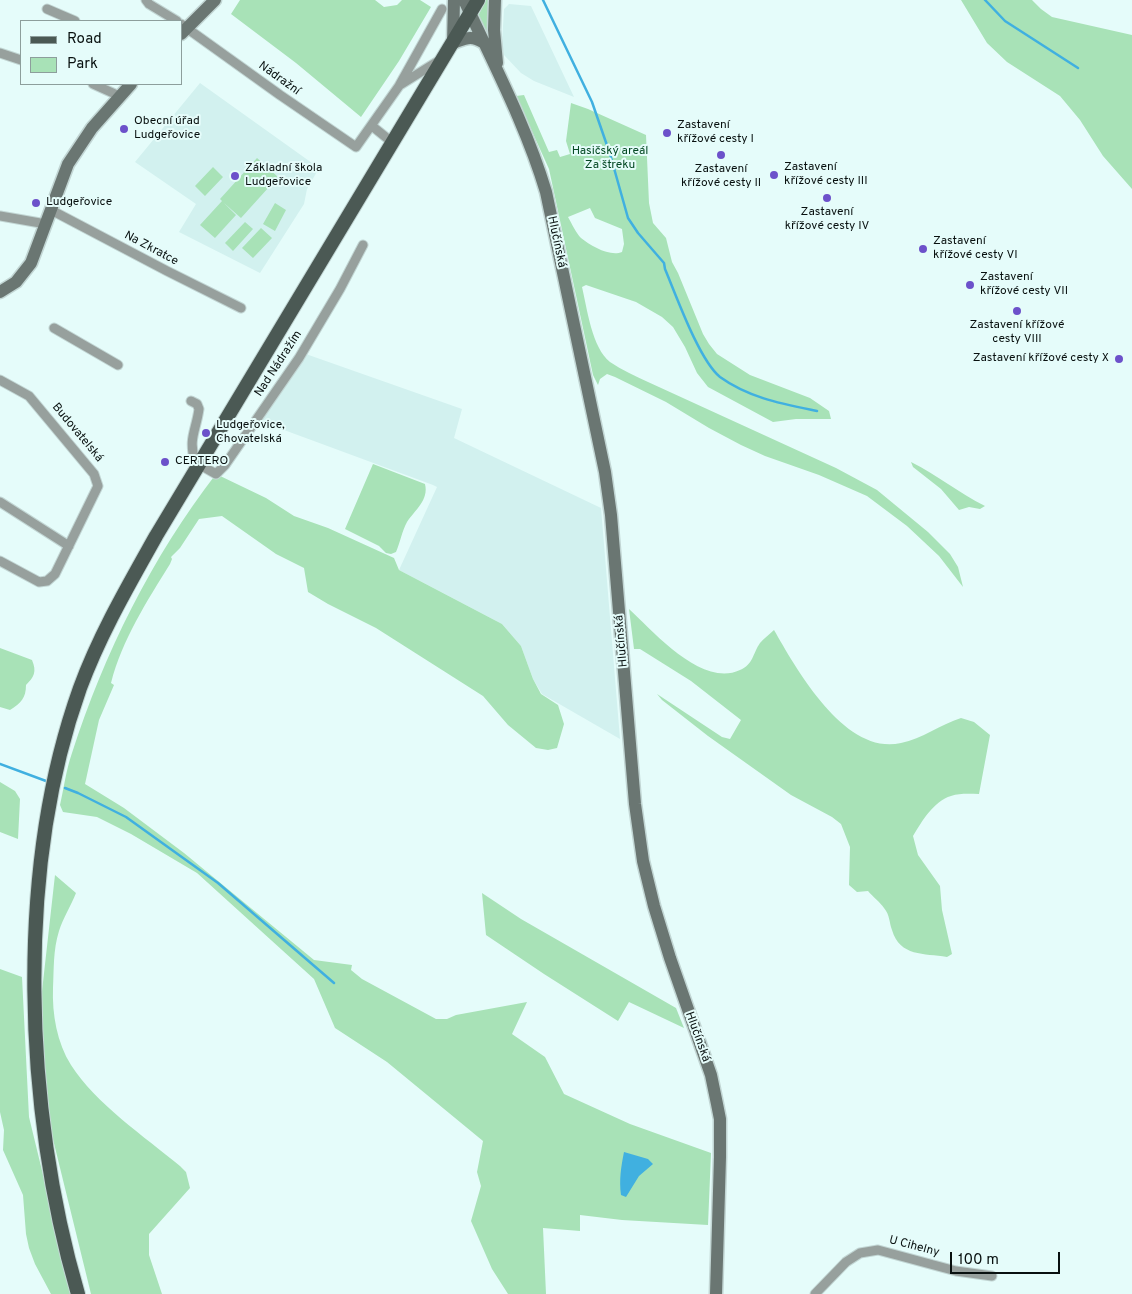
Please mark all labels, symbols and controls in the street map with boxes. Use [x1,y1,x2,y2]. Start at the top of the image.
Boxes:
legend [20,20,182,85]
text: Road [67,30,102,49]
text: Park [67,55,98,74]
street label: Nádražní [255,59,303,99]
place label: Obecní úřad Ludgeřovice [134,115,200,143]
place label: Zastavení křížové cesty I [677,119,754,147]
marker: Obecní úřad Ludgeřovice [118,123,130,135]
marker: Zastavení křížové cesty I [661,127,673,139]
park label: Hasičský areál Za štreku [572,145,648,173]
marker: Zastavení křížové cesty II [715,149,727,161]
place label: Zastavení křížové cesty III [784,161,868,189]
place label: Základní škola Ludgeřovice [245,162,322,190]
place label: Zastavení křížové cesty II [681,163,761,191]
marker: Zastavení křížové cesty III [768,169,780,181]
marker: Základní škola Ludgeřovice [229,170,241,182]
marker: Zastavení křížové cesty IV [821,192,833,204]
place label: Ludgeřovice [46,196,112,210]
marker: Ludgeřovice [30,197,42,209]
place label: Zastavení křížové cesty IV [785,206,869,234]
street label: Hlučínská [543,215,569,269]
street label: Na Zkratce [122,229,180,269]
place label: Zastavení křížové cesty VI [933,235,1018,263]
marker: Zastavení křížové cesty VI [917,243,929,255]
place label: Zastavení křížové cesty VII [980,271,1068,299]
marker: Zastavení křížové cesty VII [964,279,976,291]
marker: Zastavení křížové cesty VIII [1011,305,1023,317]
place label: Zastavení křížové cesty VIII [970,319,1064,347]
street label: Nad Nádražím [252,328,306,400]
place label: Zastavení křížové cesty X [973,352,1109,366]
marker: Zastavení křížové cesty X [1113,353,1125,365]
street label: Budovatelská [48,401,106,465]
place label: Ludgeřovice, Chovatelská [216,419,285,447]
marker: Ludgeřovice, Chovatelská [200,427,212,439]
place label: CERTERO [175,455,228,469]
marker: CERTERO [159,456,171,468]
street label: Hlučínská [613,614,631,668]
street label: Hlučínská [681,1010,713,1064]
street label: U Cihelny [887,1233,941,1261]
scale bar [952,1242,1062,1274]
text: 100 m [958,1251,999,1270]

